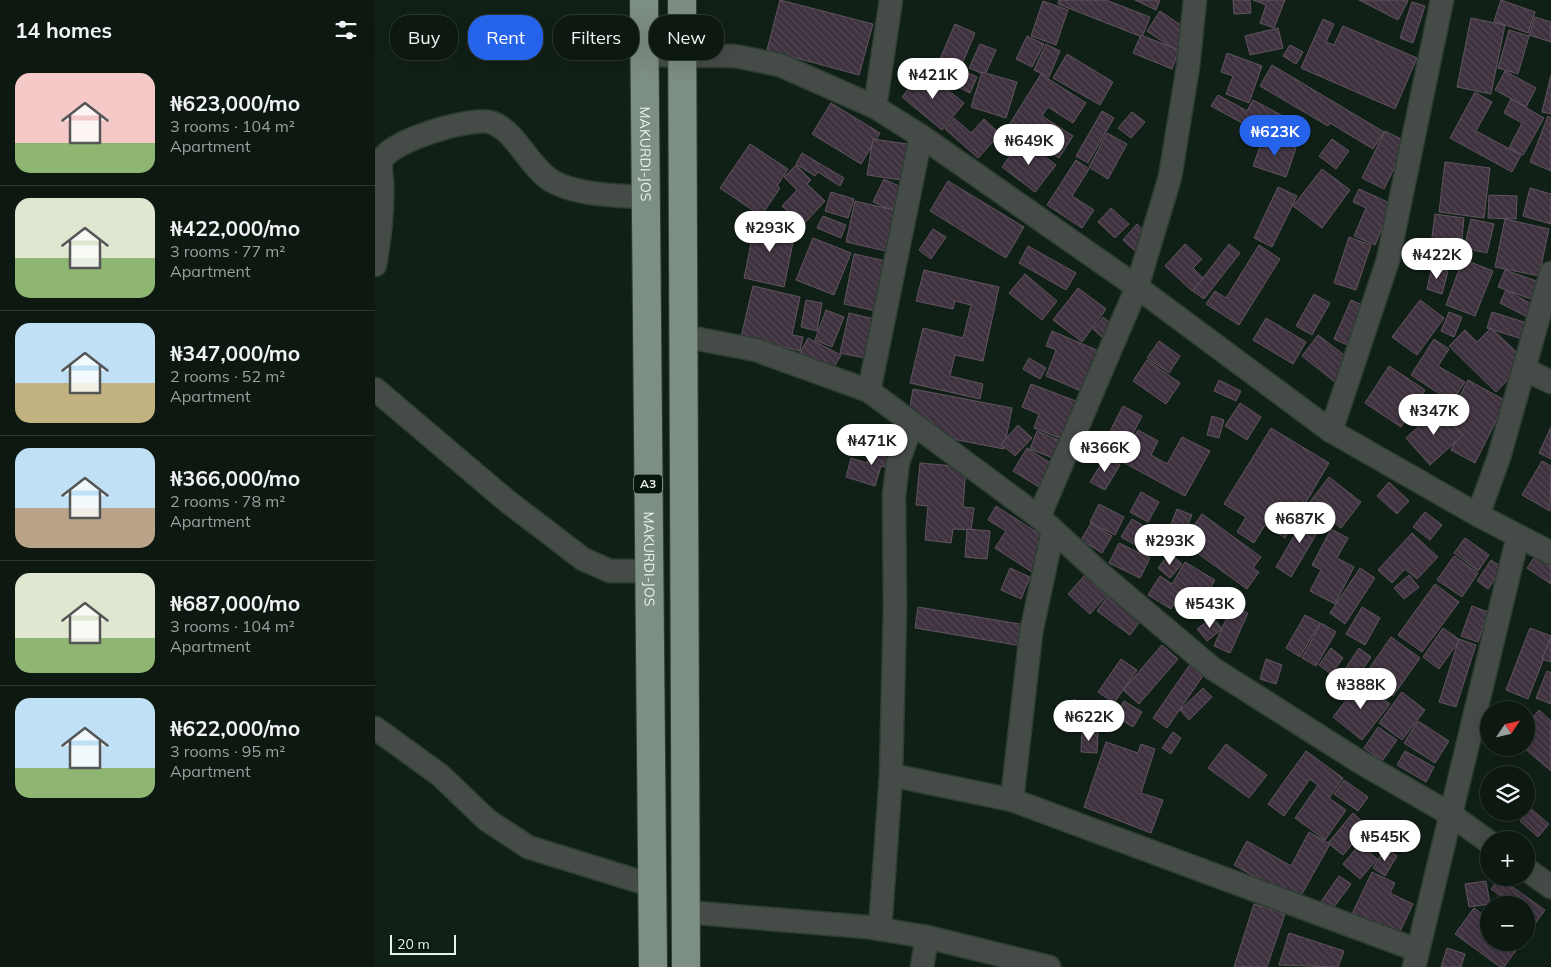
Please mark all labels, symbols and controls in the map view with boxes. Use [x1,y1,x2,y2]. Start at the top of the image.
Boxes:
chip: Buy [390,15,458,60]
chip: Rent [468,15,543,60]
chip: Filters [553,15,639,60]
chip: New [649,15,724,60]
icon: filters [332,16,360,44]
text: 14 homes [15,17,112,43]
pin: ₦421K [898,58,968,100]
text: ₦421K [908,64,958,84]
text: ₦623,000/mo [170,90,300,116]
icon: home [55,93,115,153]
street label: MAKURDI-JOS [636,106,655,202]
pin: ₦623K [1240,114,1310,157]
text: 3 rooms · 104 m² [170,116,295,136]
text: ₦623K [1250,121,1300,141]
pin: ₦649K [994,124,1064,166]
text: ₦649K [1004,130,1054,150]
text: Apartment [170,136,251,156]
pin: ₦293K [735,210,805,253]
text: ₦422,000/mo [170,215,300,241]
text: ₦293K [745,217,795,237]
icon: home [55,218,115,278]
pin: ₦422K [1402,238,1472,280]
text: 3 rooms · 77 m² [170,241,285,261]
text: ₦422K [1412,244,1462,264]
text: Apartment [170,261,251,281]
text: ₦347,000/mo [170,340,300,366]
icon: home [55,343,115,403]
text: 2 rooms · 52 m² [170,366,285,386]
text: Apartment [170,386,251,406]
pin: ₦347K [1399,394,1469,436]
text: ₦347K [1409,400,1459,420]
pin: ₦471K [837,424,907,466]
text: ₦471K [847,430,897,450]
pin: ₦366K [1070,430,1140,473]
text: ₦366K [1080,437,1130,457]
text: ₦366,000/mo [170,465,300,491]
icon: home [55,468,115,528]
road number: A3 [634,474,662,494]
text: 2 rooms · 78 m² [170,491,285,511]
pin: ₦687K [1265,502,1335,544]
text: ₦687K [1275,508,1325,528]
text: Apartment [170,511,251,531]
street label: MAKURDI-JOS [640,511,659,607]
pin: ₦293K [1135,524,1205,566]
text: ₦293K [1145,530,1195,550]
pin: ₦543K [1175,586,1245,629]
text: ₦687,000/mo [170,590,300,616]
icon: home [55,593,115,653]
text: ₦543K [1185,593,1235,613]
text: 3 rooms · 104 m² [170,616,295,636]
text: Apartment [170,636,251,656]
pin: ₦388K [1326,668,1396,710]
text: ₦388K [1336,674,1386,694]
pin: ₦622K [1054,700,1124,742]
north arrow [1480,701,1535,756]
map controls [1480,701,1535,951]
text: ₦622K [1064,706,1114,726]
text: ₦622,000/mo [170,715,300,741]
icon: home [55,718,115,778]
text: 3 rooms · 95 m² [170,741,285,761]
text: Apartment [170,761,251,781]
button: layers [1480,766,1535,821]
pin: ₦545K [1350,820,1420,862]
text: ₦545K [1360,826,1410,846]
button: + [1480,831,1535,886]
button: − [1480,896,1535,951]
scale bar [390,932,456,955]
text: 20 m [397,935,430,953]

